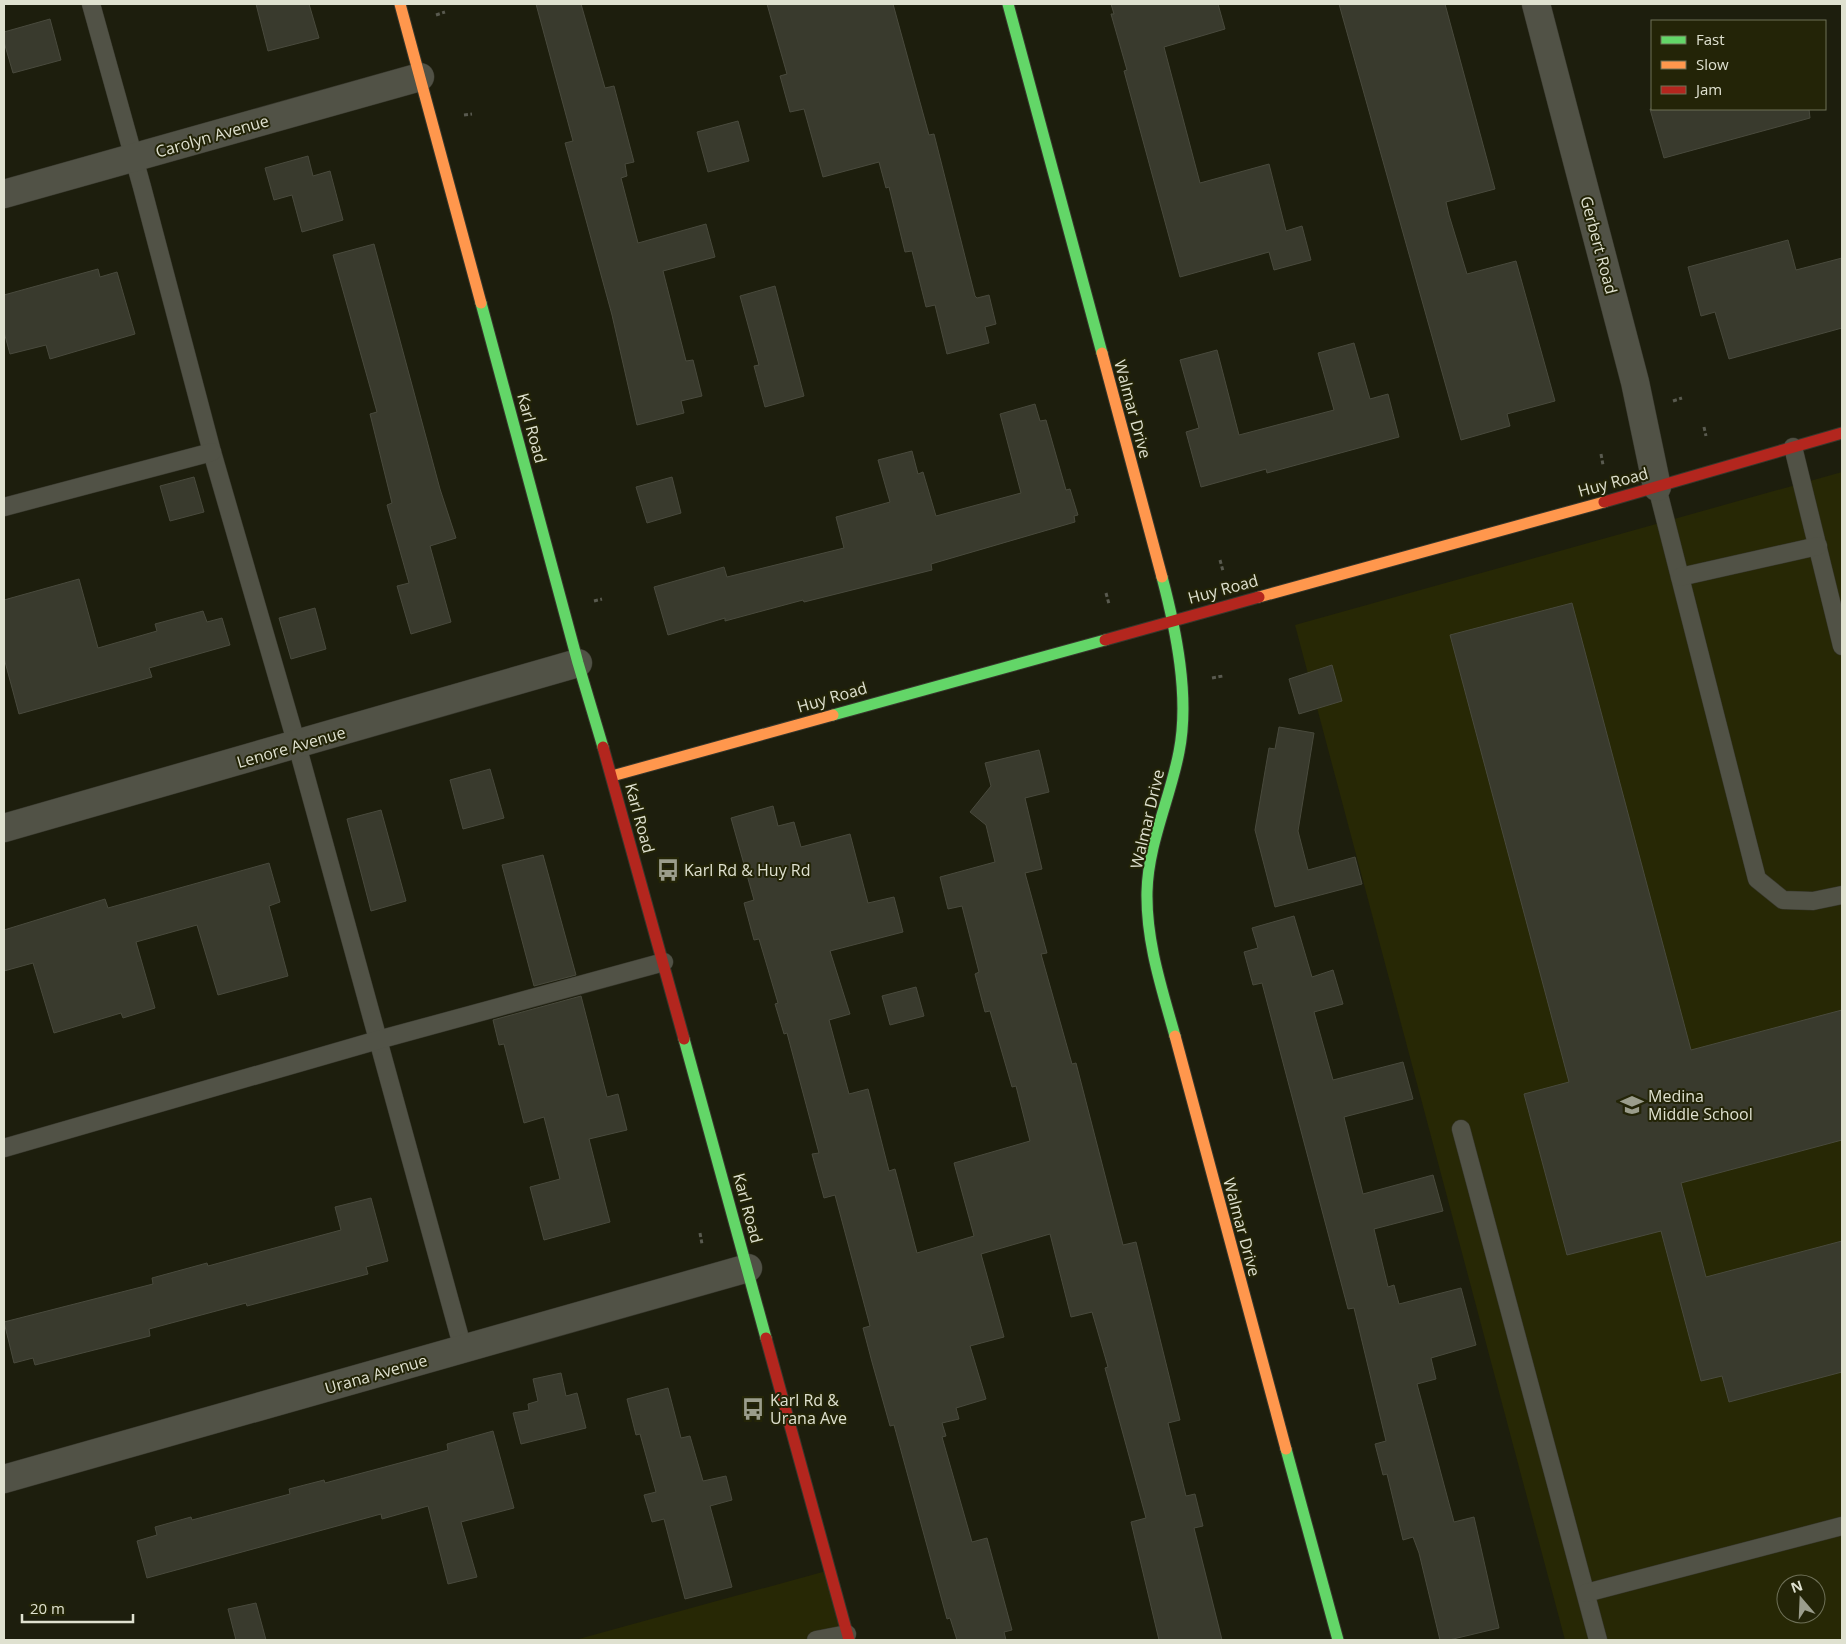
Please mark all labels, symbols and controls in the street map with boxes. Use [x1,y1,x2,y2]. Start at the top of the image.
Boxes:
legend [1651,20,1826,110]
text: Fast [1696,29,1725,49]
text: Slow [1696,54,1729,74]
text: Jam [1694,79,1722,99]
street label: Carolyn Avenue [153,109,271,163]
street label: Gerbert Road [1575,194,1623,296]
street label: Walmar Drive [1109,357,1157,461]
street label: Karl Road [512,391,552,465]
street label: Huy Road [1575,462,1651,502]
street label: Huy Road [1185,569,1261,609]
street label: Huy Road [794,677,870,717]
street label: Lenore Avenue [234,721,348,773]
street label: Walmar Drive [1125,767,1169,871]
street label: Karl Road [620,781,660,855]
bus stop icon: Karl Rd & Huy Rd [655,857,681,883]
place label: Karl Rd & Huy Rd [684,859,811,881]
place label: Medina Middle School [1648,1085,1753,1125]
school or university icon: Medina Middle School [1619,1092,1645,1118]
street label: Karl Road [728,1171,768,1245]
street label: Walmar Drive [1218,1175,1266,1279]
street label: Urana Avenue [322,1349,430,1399]
place label: Karl Rd & Urana Ave [770,1389,847,1429]
bus stop icon: Karl Rd & Urana Ave [740,1396,766,1422]
north arrow [1776,1574,1826,1624]
text: N [1788,1575,1805,1597]
scale bar [22,1592,134,1624]
text: 20 m [30,1598,65,1618]

